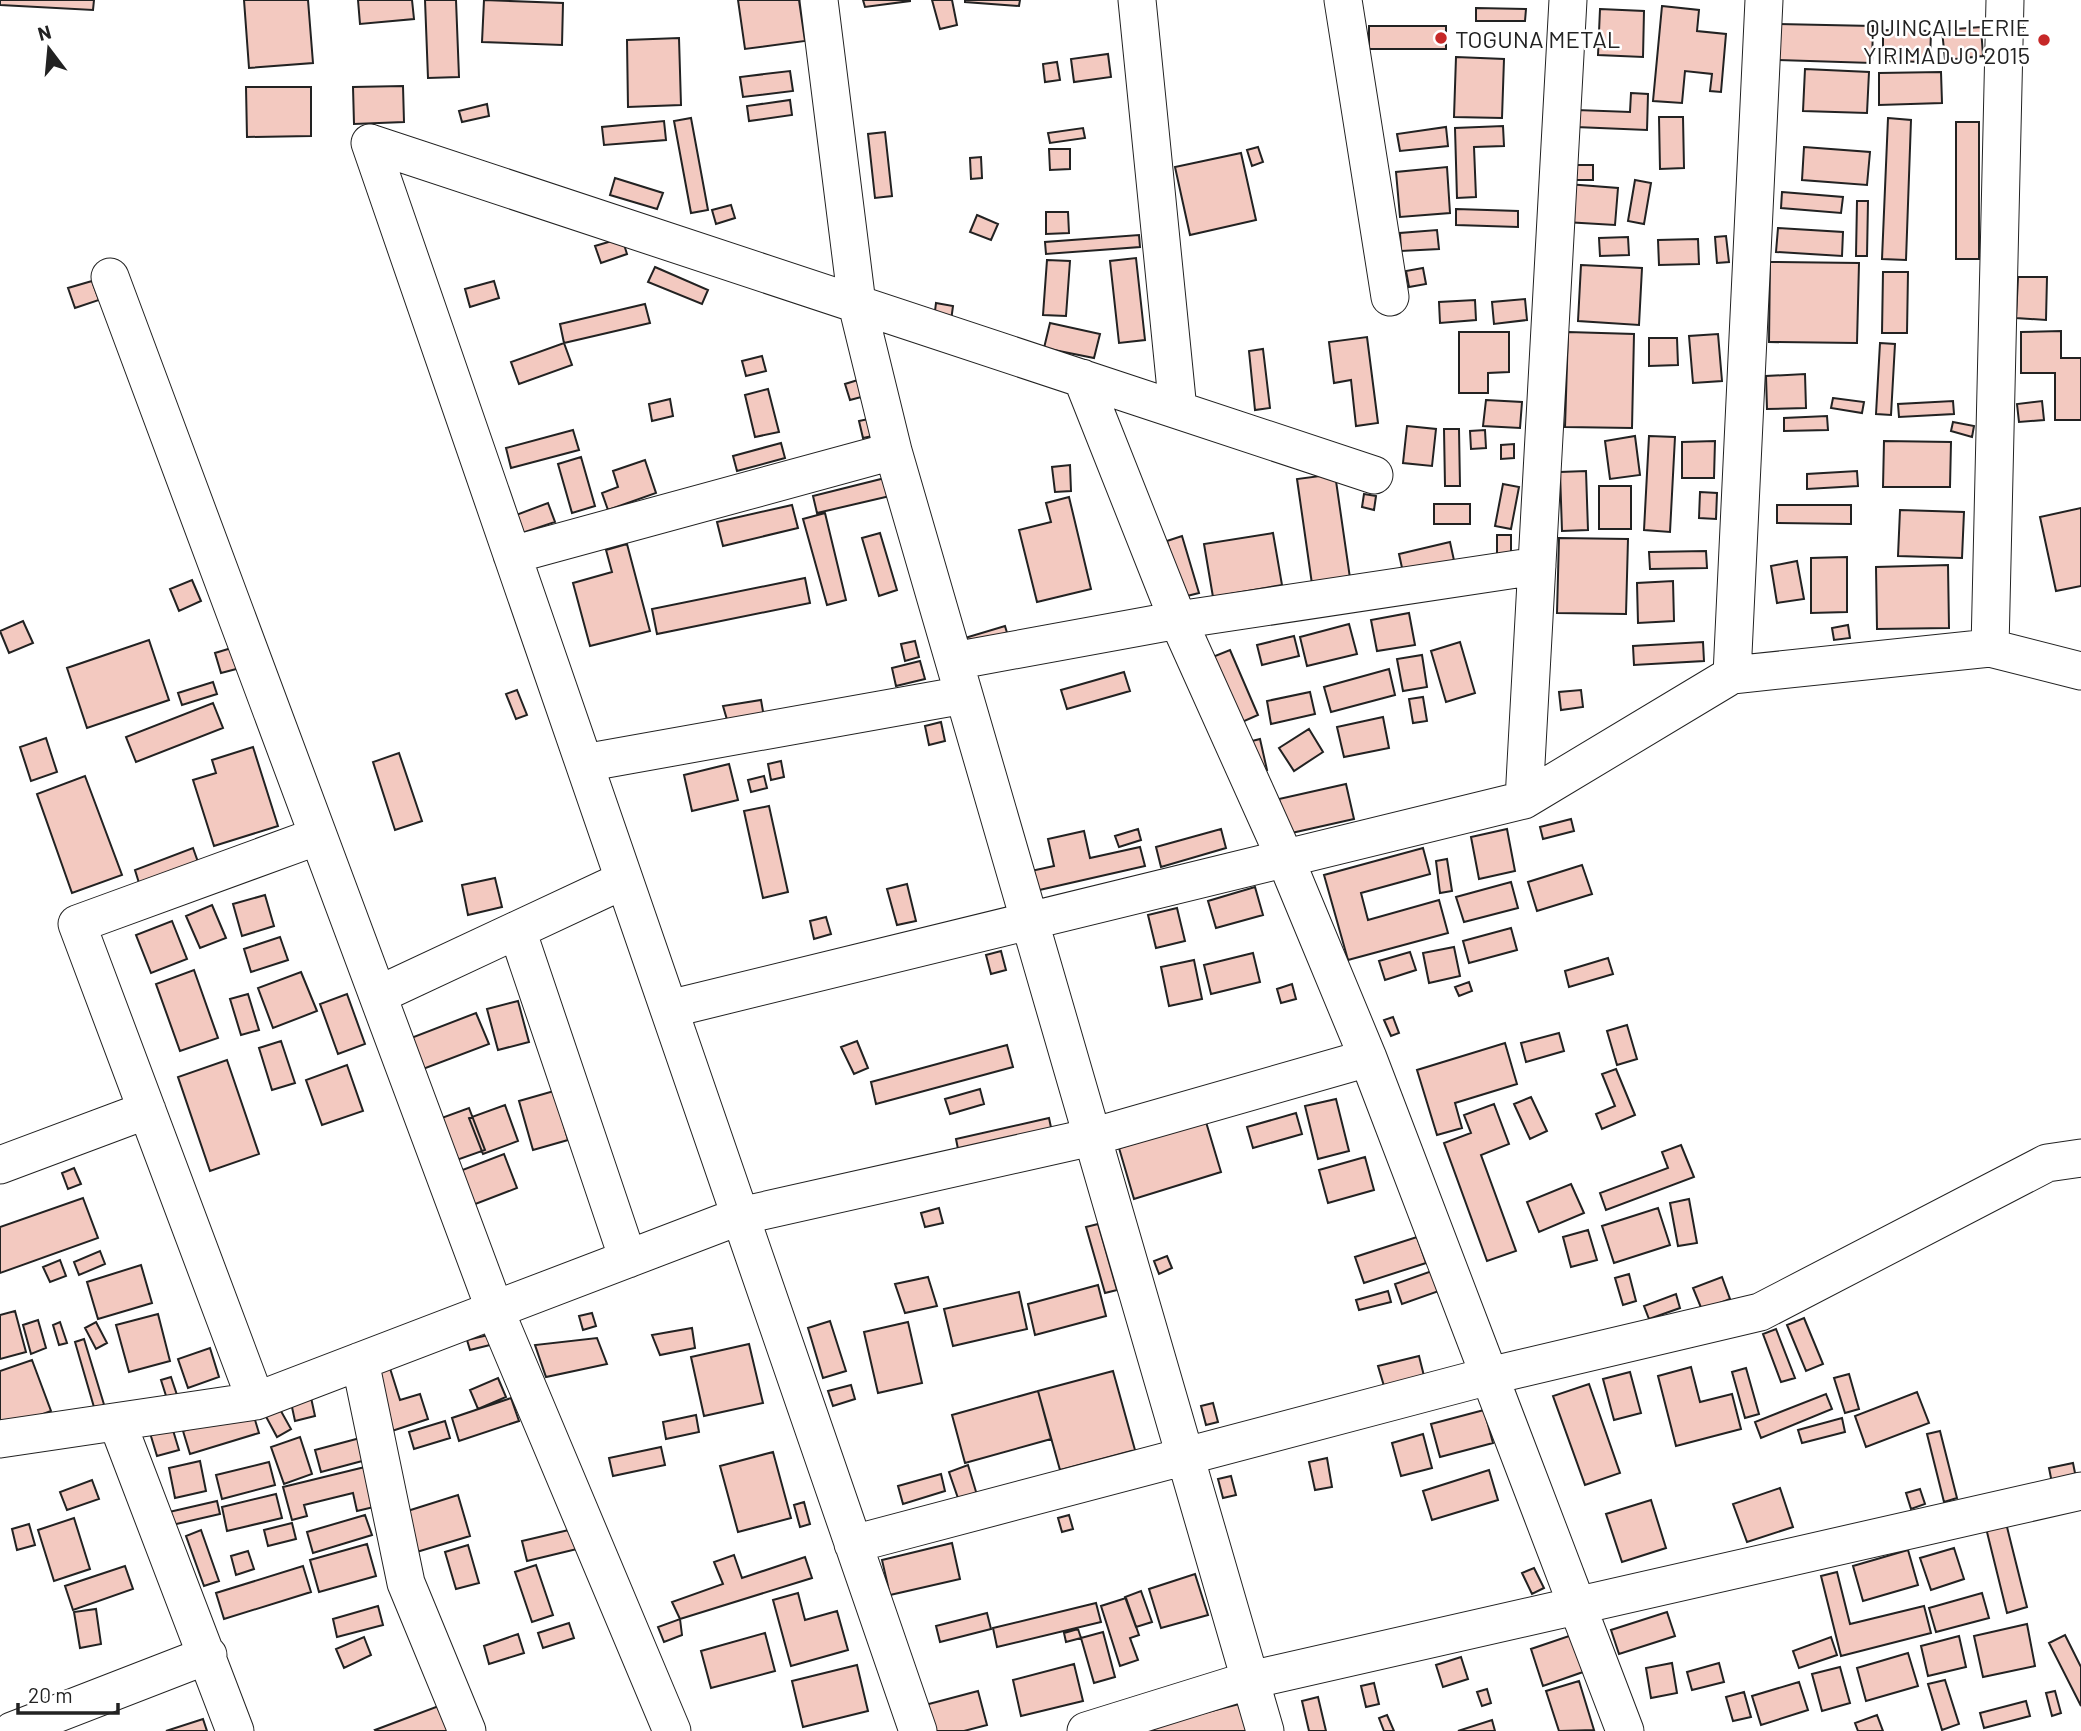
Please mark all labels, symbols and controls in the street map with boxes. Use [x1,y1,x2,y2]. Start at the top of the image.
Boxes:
place label: QUINCAILLERIE YIRIMADJO 2015 [1863,12,2030,69]
north arrow [14,14,84,84]
text: N [35,19,53,45]
place label: TOGUNA METAL [1455,24,1620,53]
marker: TOGUNA METAL [1433,30,1449,46]
marker: QUINCAILLERIE YIRIMADJO 2015 [2036,32,2052,48]
scale bar [18,1672,117,1716]
text: 20 m [28,1682,73,1707]

